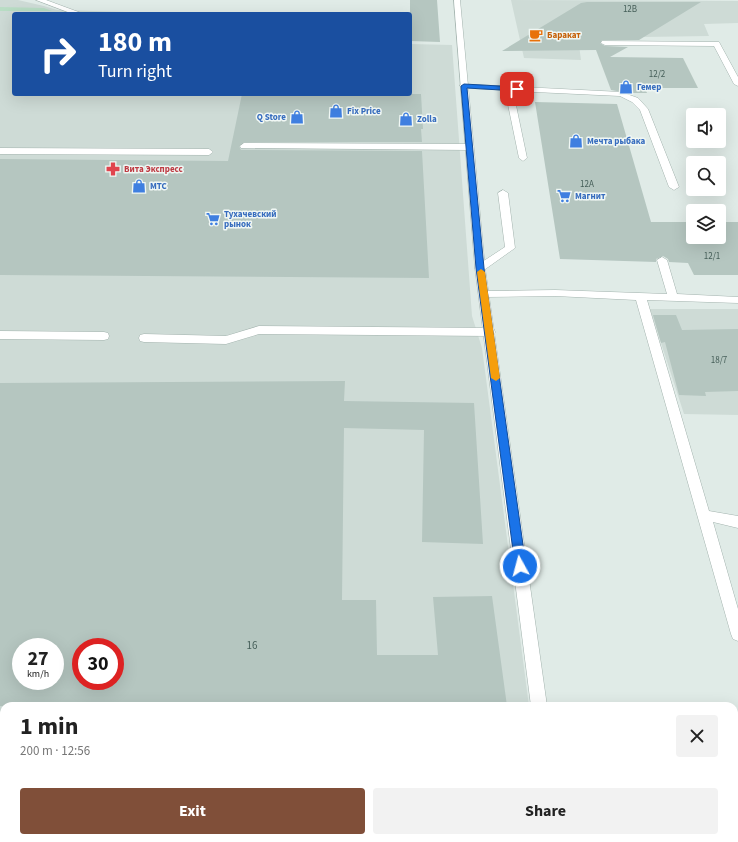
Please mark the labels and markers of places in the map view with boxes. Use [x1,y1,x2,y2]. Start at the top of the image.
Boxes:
cafe icon: Баракат [528,27,544,43]
place label: Баракат [547,29,581,42]
pin [500,72,534,106]
shop icon: Гемер [618,79,634,95]
place label: Гемер [637,81,661,94]
shop icon: Fix Price [328,103,344,119]
place label: Fix Price [347,105,381,118]
shop icon: Q Store [289,109,305,125]
place label: Q Store [257,111,286,124]
shop icon: Zolla [398,111,414,127]
place label: Zolla [417,113,437,126]
shop icon: Мечта рыбака [568,133,584,149]
place label: Мечта рыбака [587,135,646,148]
pharmacy icon: Вита Экспресс [105,161,121,177]
place label: Вита Экспресс [124,163,183,176]
shop icon: МТС [131,178,147,194]
place label: МТС [150,180,168,193]
supermarket icon: Магнит [556,188,572,204]
place label: Магнит [575,190,606,203]
place label: Тухачевский рынок [224,208,277,231]
supermarket icon: Тухачевский рынок [205,211,221,227]

